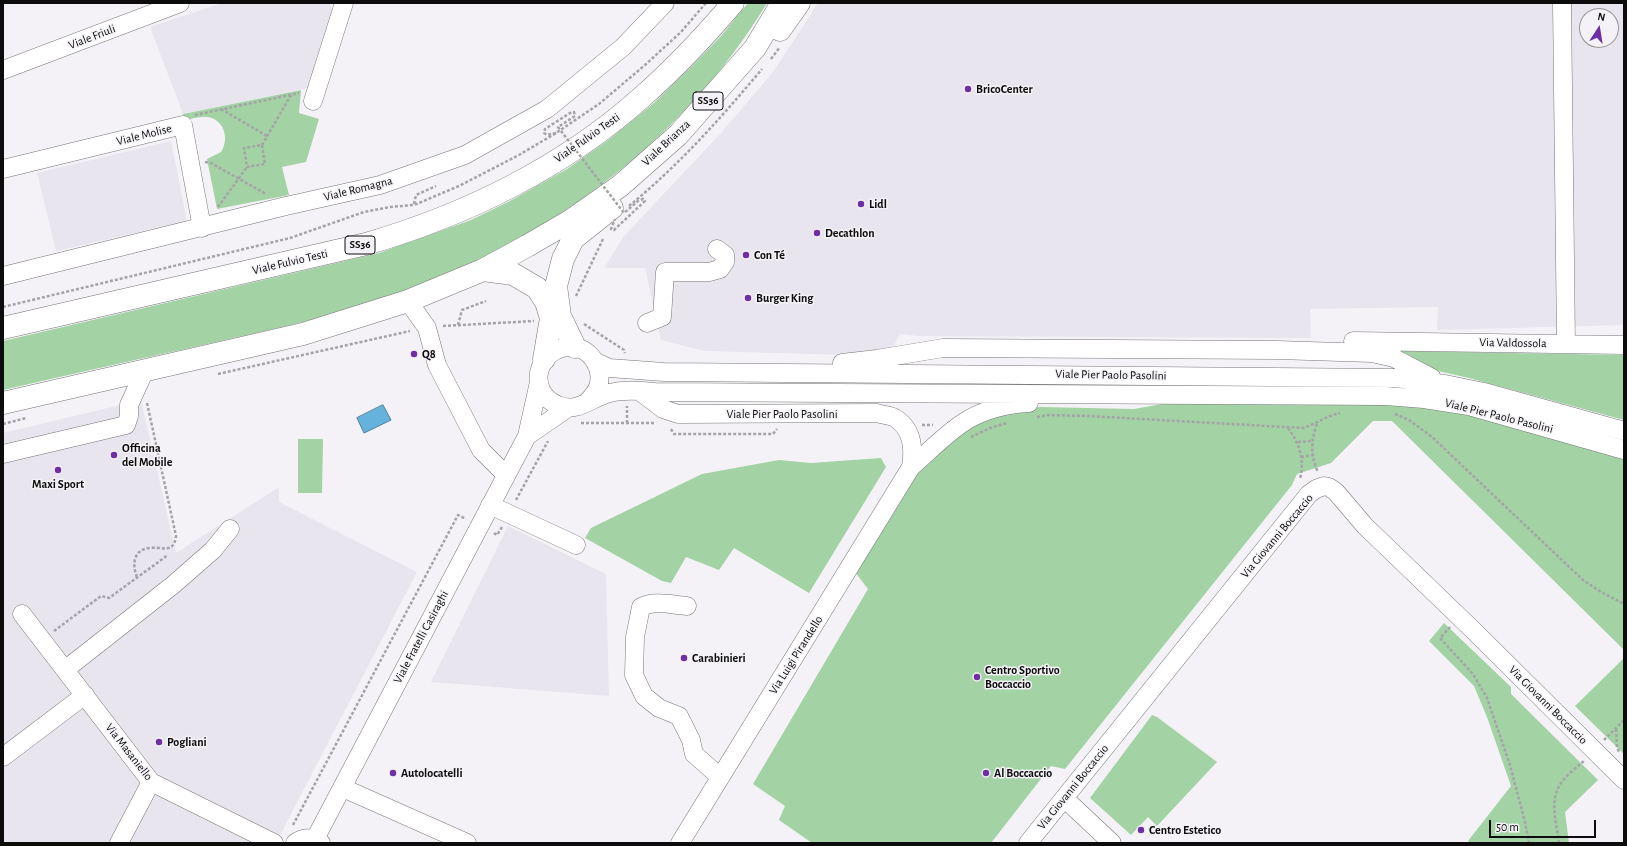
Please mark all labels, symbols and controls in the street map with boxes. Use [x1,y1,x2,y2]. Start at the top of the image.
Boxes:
north arrow [1579,8,1619,48]
text: N [1597,11,1606,23]
street label: Viale Friuli [66,21,118,53]
place label: BricoCenter [976,82,1033,96]
marker: BricoCenter [963,84,973,94]
road number: SS36 [693,92,723,110]
street label: Viale Fulvio Testi [551,110,623,166]
street label: Viale Brianza [639,117,693,169]
street label: Viale Molise [115,121,173,149]
street label: Viale Romagna [322,173,394,205]
place label: Lidl [869,197,887,211]
marker: Lidl [856,199,866,209]
place label: Decathlon [825,226,875,240]
marker: Decathlon [812,228,822,238]
road number: SS36 [345,236,375,254]
street label: Viale Fulvio Testi [251,246,329,278]
place label: Con Té [754,248,785,262]
marker: Con Té [741,250,751,260]
place label: Burger King [756,291,813,305]
marker: Burger King [743,293,753,303]
street label: Via Valdossola [1479,335,1547,351]
place label: Q8 [422,347,436,361]
marker: Q8 [409,349,419,359]
street label: Viale Pier Paolo Pasolini [1055,367,1167,383]
street label: Viale Pier Paolo Pasolini [1443,396,1555,436]
street label: Viale Pier Paolo Pasolini [726,407,838,421]
place label: Officina del Mobile [122,441,172,469]
marker: Officina del Mobile [109,450,119,460]
marker: Maxi Sport [53,465,63,475]
place label: Maxi Sport [32,477,84,491]
street label: Via Giovanni Boccaccio [1238,491,1316,581]
street label: Viale Fratelli Casiraghi [390,588,452,686]
street label: Via Luigi Pirandello [766,613,826,697]
place label: Carabinieri [692,651,746,665]
marker: Carabinieri [679,653,689,663]
place label: Centro Sportivo Boccaccio [985,663,1060,691]
street label: Via Giovanni Boccaccio [1506,663,1590,747]
marker: Centro Sportivo Boccaccio [972,672,982,682]
street label: Via Masaniello [102,721,156,783]
place label: Pogliani [167,735,207,749]
marker: Pogliani [154,737,164,747]
street label: Via Giovanni Boccaccio [1034,742,1112,832]
place label: Autolocatelli [401,766,463,780]
place label: Al Boccaccio [994,766,1052,780]
marker: Autolocatelli [388,768,398,778]
marker: Al Boccaccio [981,768,991,778]
scale bar [1491,812,1598,838]
text: 50 m [1496,821,1519,833]
place label: Centro Estetico [1149,823,1221,837]
marker: Centro Estetico [1136,825,1146,835]

